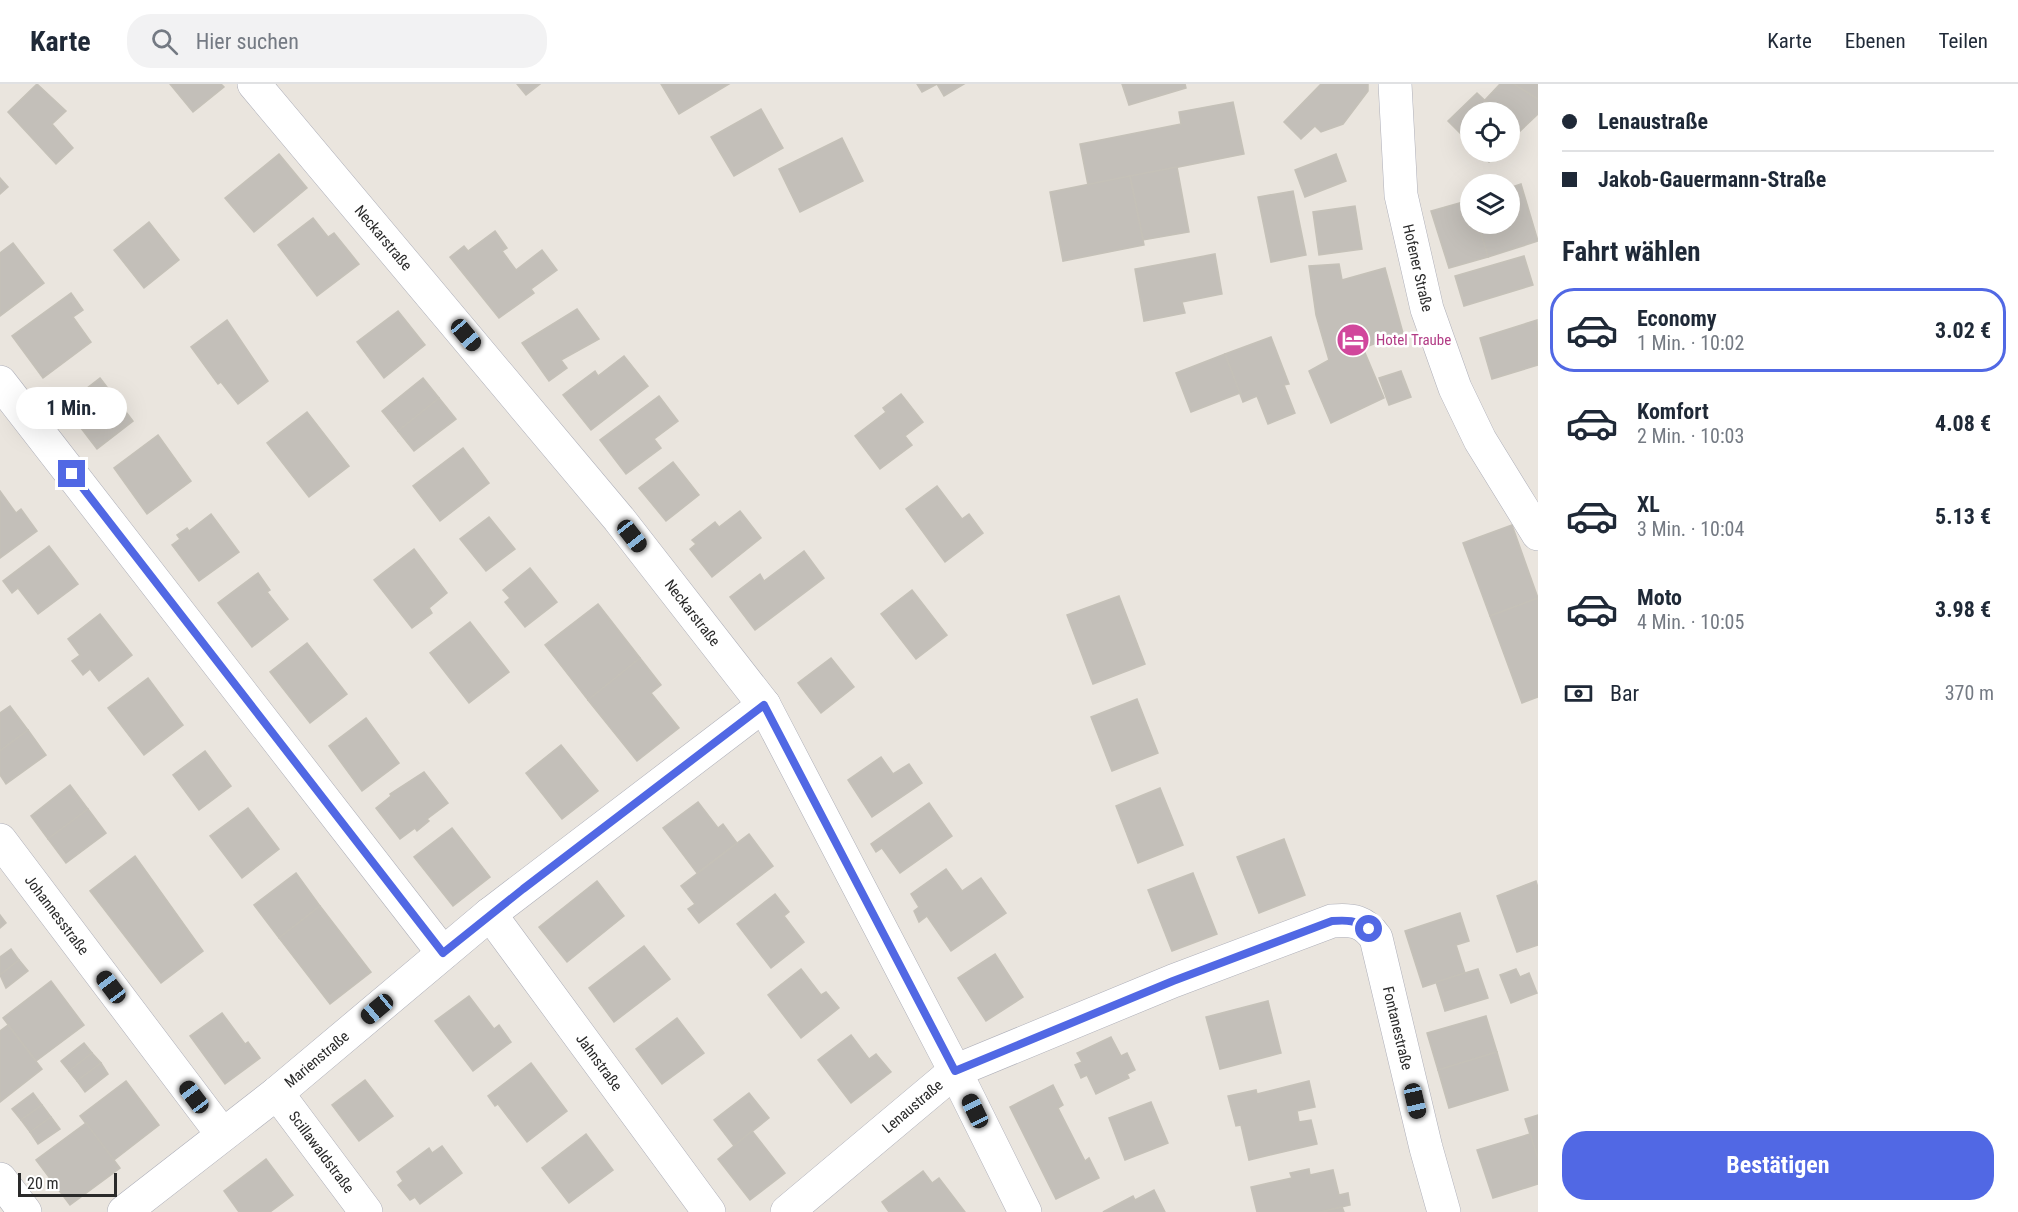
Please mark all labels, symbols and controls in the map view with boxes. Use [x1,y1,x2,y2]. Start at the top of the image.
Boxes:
search box [127,14,547,68]
text: Karte [30,25,91,58]
icon: search [148,25,181,58]
text: Hier suchen [196,29,299,54]
text: Karte [1767,29,1812,53]
text: Ebenen [1845,29,1906,53]
text: Teilen [1939,29,1988,53]
map controls [1460,102,1520,234]
button: locate [1460,102,1520,162]
text: Lenaustraße [1598,109,1708,134]
text: Jakob-Gauermann-Straße [1598,167,1826,192]
button: layers [1460,174,1520,234]
street label: Neckarstraße [351,202,416,274]
street label: Hofener Straße [1399,222,1436,314]
text: Fahrt wählen [1562,236,1701,268]
icon: car [1565,303,1619,357]
text: Economy [1637,306,1717,331]
car [448,315,484,355]
text: 3.02 € [1935,318,1991,343]
hotel icon: Hotel Traube [1335,322,1371,358]
place label: Hotel Traube [1376,331,1451,349]
text: 1 Min. · 10:02 [1637,331,1744,355]
callout: 1 Min. [16,387,128,429]
text: 1 Min. [46,396,97,420]
icon: car [1565,396,1619,450]
text: Komfort [1637,399,1709,424]
text: 4.08 € [1935,411,1991,436]
text: 2 Min. · 10:03 [1637,424,1744,448]
route end [58,460,85,487]
icon: car [1565,489,1619,543]
text: XL [1637,492,1660,517]
text: 5.13 € [1935,504,1991,529]
car [614,516,650,556]
text: 3 Min. · 10:04 [1637,517,1744,541]
street label: Neckarstraße [661,576,724,650]
icon: car [1565,582,1619,636]
text: Moto [1637,585,1682,610]
text: 3.98 € [1935,597,1991,622]
text: 4 Min. · 10:05 [1637,610,1744,634]
icon: cash [1562,677,1595,710]
text: Bar [1610,681,1639,706]
text: 370 m [1945,681,1994,705]
street label: Johannesstraße [21,872,93,958]
route start [1355,915,1382,942]
car [93,967,129,1007]
street label: Fontanestraße [1379,985,1416,1072]
car [357,991,397,1027]
street label: Marienstraße [281,1027,353,1092]
street label: Jahnstraße [572,1030,626,1094]
street label: Lenaustraße [879,1076,947,1137]
car [176,1077,212,1117]
car [1402,1081,1428,1121]
car [959,1091,991,1131]
street label: Scillawaldstraße [285,1108,358,1197]
button: Bestätigen [1562,1131,1994,1200]
scale bar [18,1170,117,1198]
text: 20 m [27,1174,59,1193]

